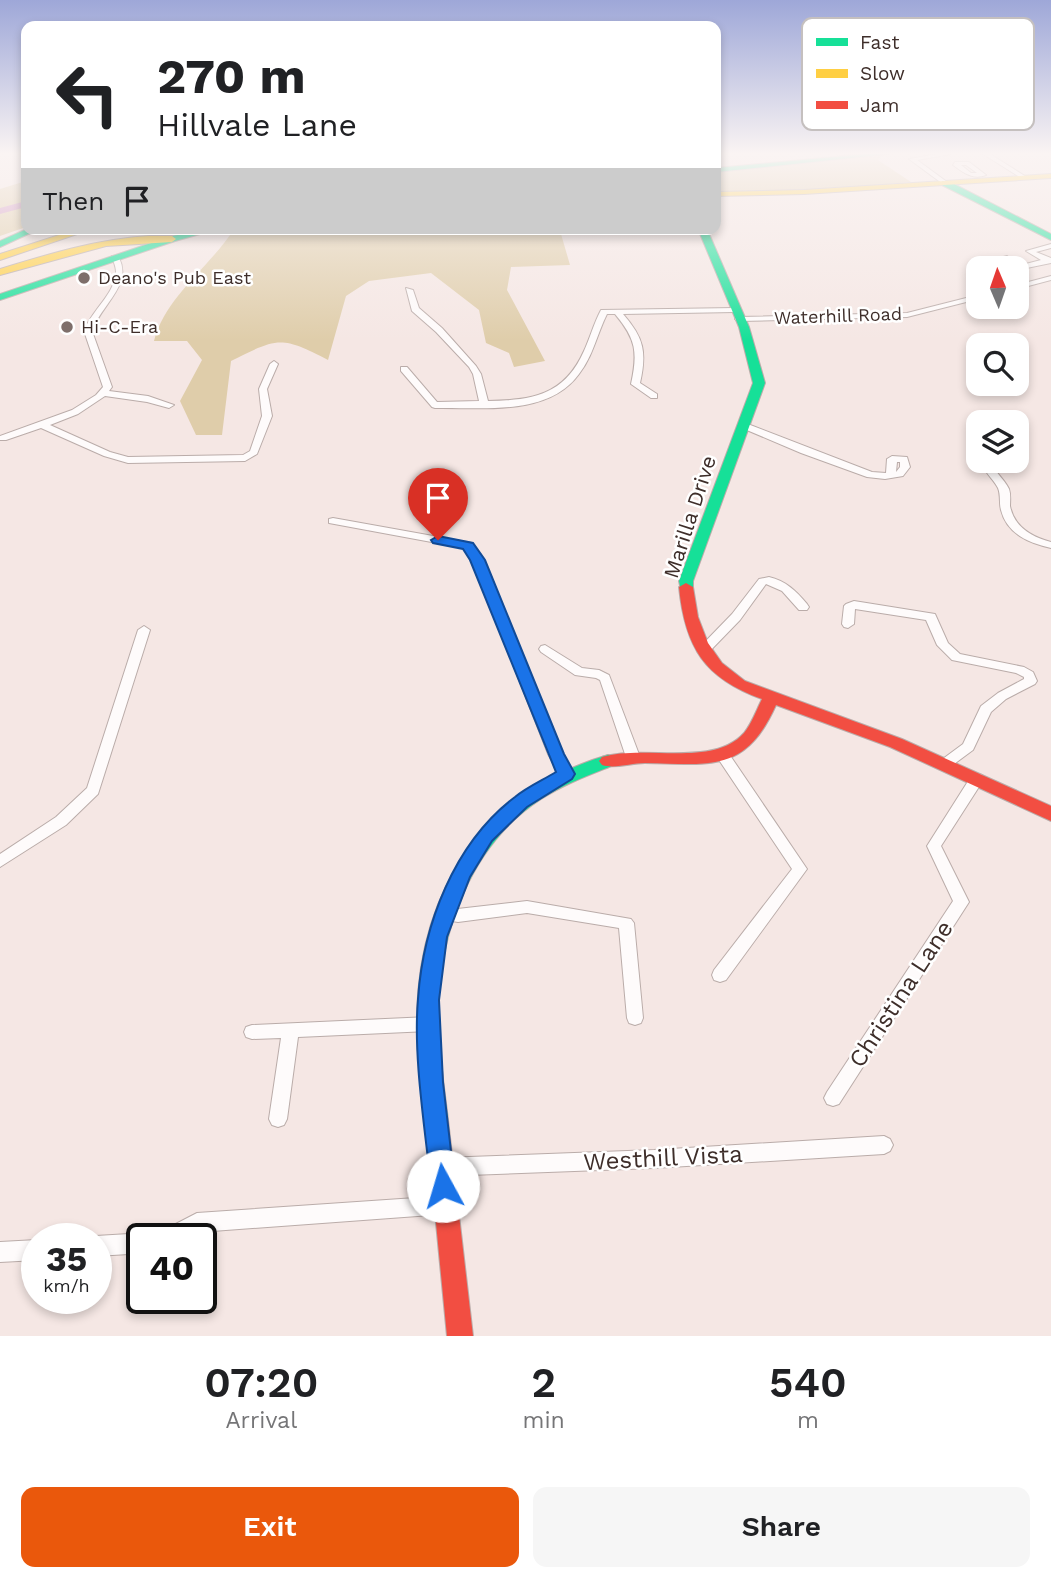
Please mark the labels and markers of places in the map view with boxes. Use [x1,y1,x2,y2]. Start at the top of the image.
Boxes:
place label: Deano's Pub East [98,267,251,288]
marker: Deano's Pub East [76,270,92,286]
place label: Hi-C-Era [81,316,158,337]
marker: Hi-C-Era [59,319,75,335]
pin [408,468,468,540]

